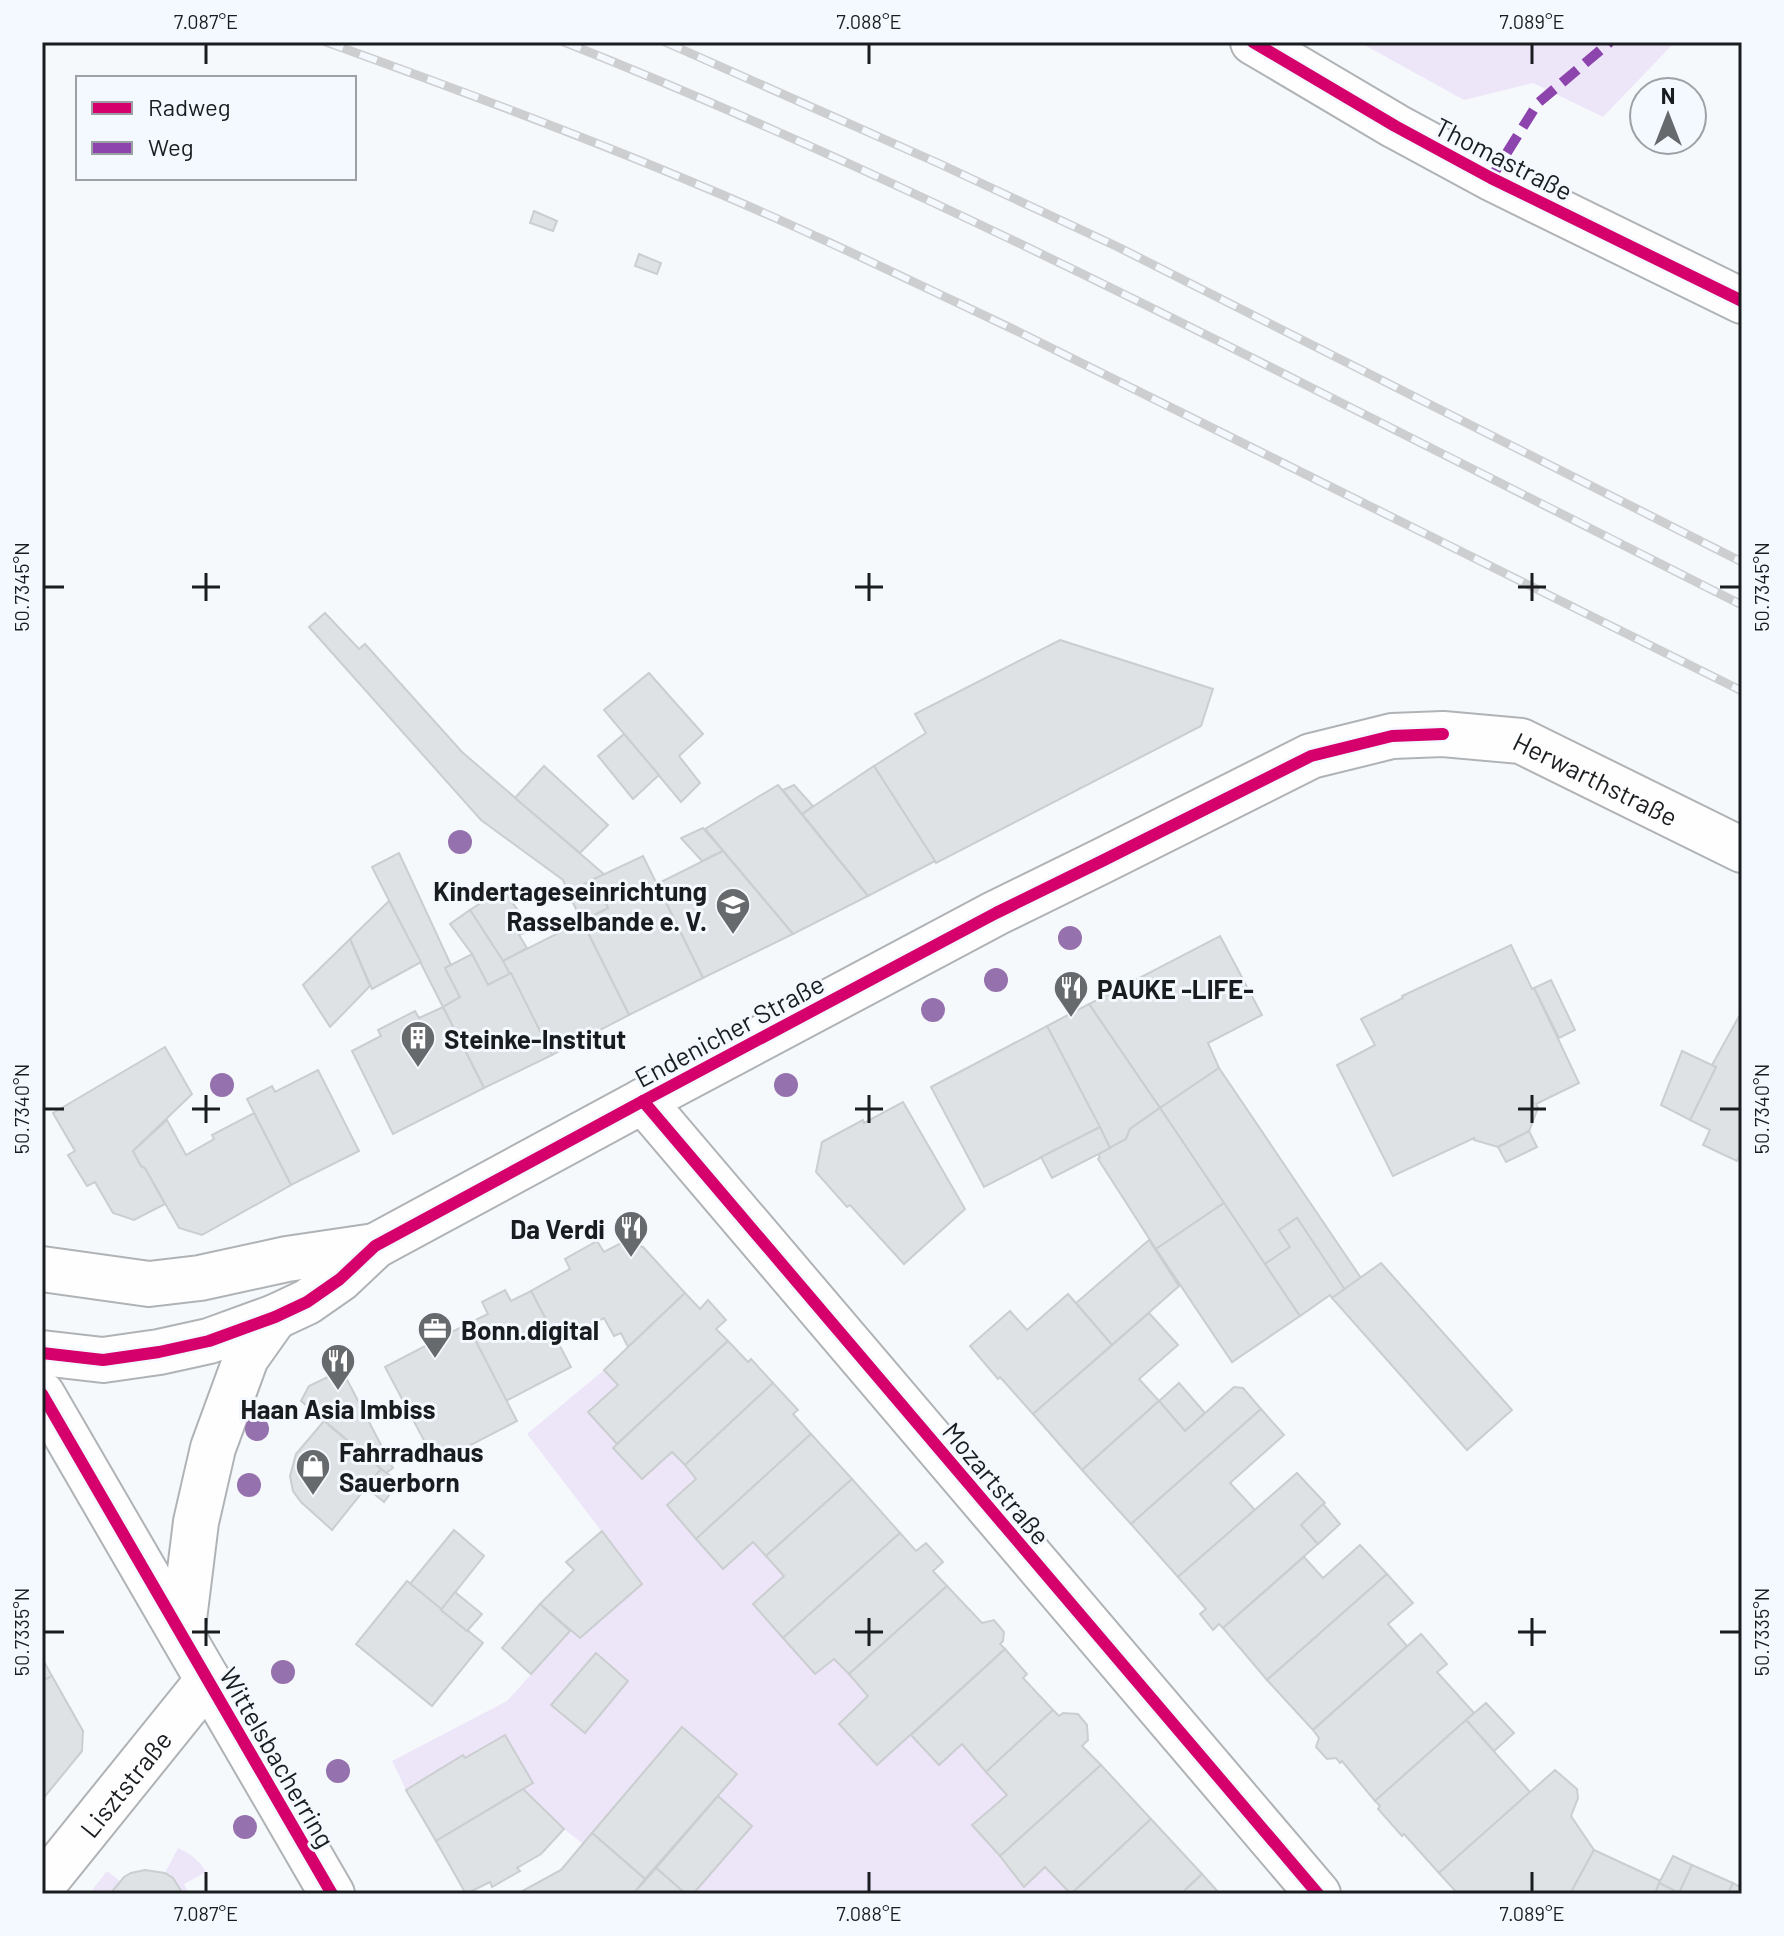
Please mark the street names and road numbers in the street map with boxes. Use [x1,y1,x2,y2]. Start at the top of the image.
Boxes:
street label: Thomastraße [1430,110,1578,206]
street label: Herwarthstraße [1509,724,1683,831]
street label: Endenicher Straße [629,967,829,1093]
street label: Mozartstraße [937,1416,1057,1550]
street label: Wittelsbacherring [214,1662,342,1852]
street label: Lisztstraße [73,1724,177,1843]

